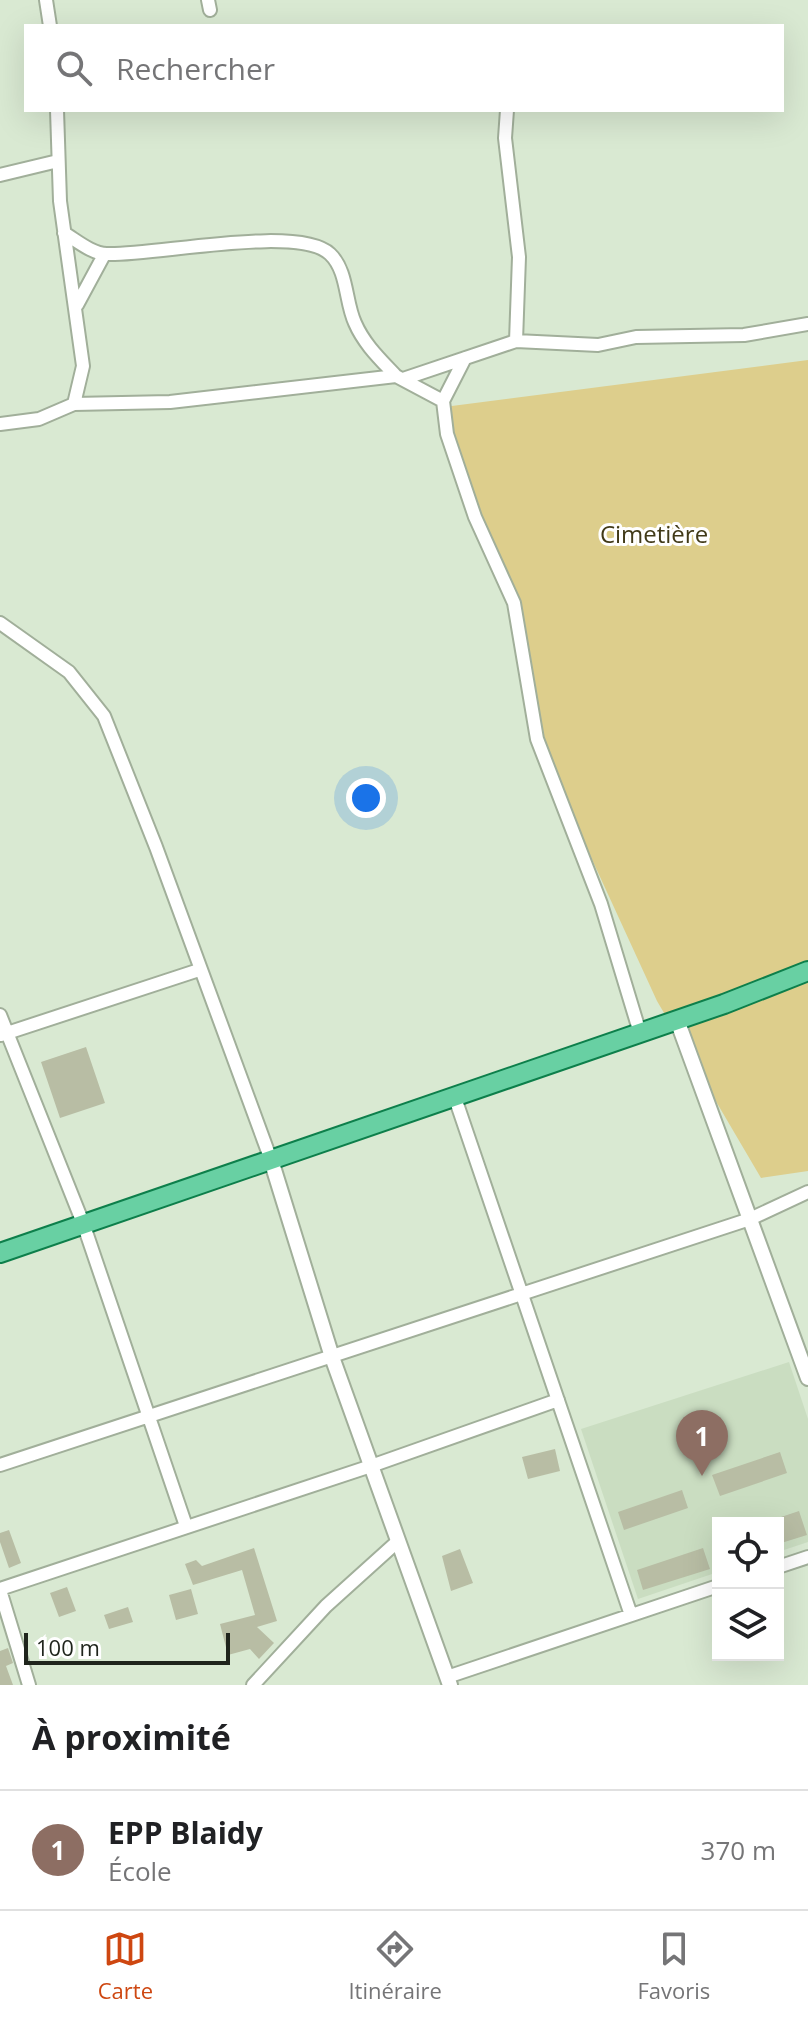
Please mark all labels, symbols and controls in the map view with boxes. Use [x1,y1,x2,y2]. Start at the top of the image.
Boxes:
search box [24,24,784,112]
icon: search [52,46,96,90]
text: Rechercher [116,48,275,89]
park label: Cimetière [600,517,708,550]
your location [346,778,386,818]
pin: 1 [676,1410,728,1476]
map controls [712,1517,784,1661]
button: locate [712,1517,784,1589]
button: layers [712,1589,784,1661]
scale bar [24,1629,230,1665]
text: 100 m [36,1632,100,1662]
text: À proximité [32,1714,231,1760]
text: EPP Blaidy [108,1812,263,1853]
text: 1 [51,1832,65,1868]
text: 370 m [701,1832,776,1868]
text: École [108,1853,172,1889]
tab: Carte [98,1927,153,2005]
tab: Itinéraire [348,1927,442,2005]
tab: Favoris [637,1927,710,2005]

